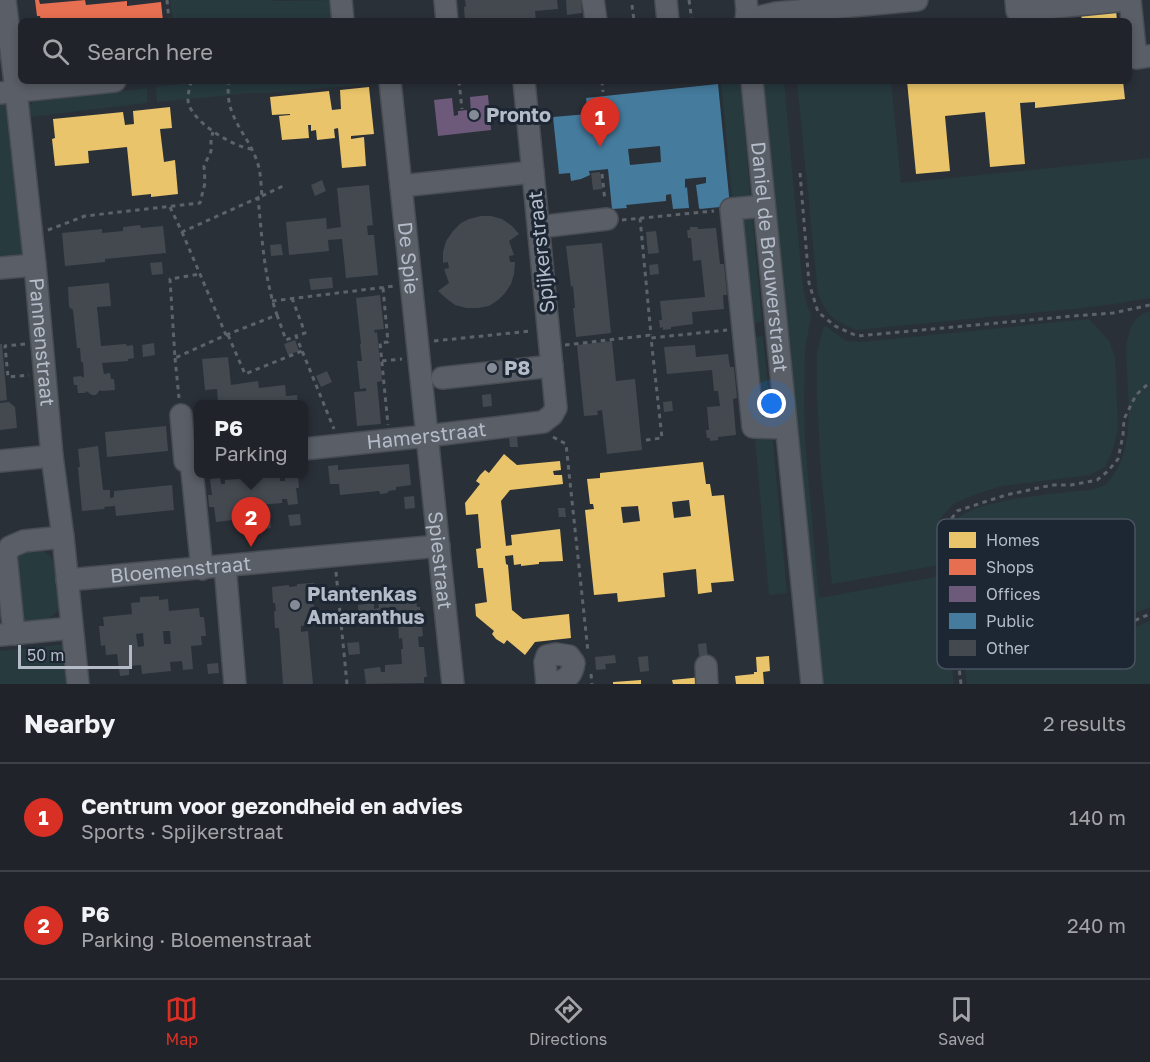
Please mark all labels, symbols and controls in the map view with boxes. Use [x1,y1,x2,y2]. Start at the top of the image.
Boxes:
search box [18,18,1132,84]
icon: search [39,35,72,68]
text: Search here [87,38,213,65]
pin: 1 [580,98,620,147]
place label: Pronto [486,102,551,126]
marker: Pronto [467,108,481,122]
street label: Daniel de Brouwerstraat [747,140,794,374]
street label: Spijkerstraat [522,190,558,314]
street label: De Spie [394,221,425,295]
street label: Pannenstraat [25,276,61,407]
place label: P8 [504,355,530,379]
marker: P8 [485,361,499,375]
your location [757,389,786,418]
popup [194,400,308,478]
text: P6 [214,414,243,441]
street label: Hamerstraat [365,416,487,453]
text: Parking [214,441,288,465]
pin: 2 [232,498,270,547]
street label: Spiestraat [424,510,458,611]
legend [937,519,1135,669]
text: Homes [986,530,1040,550]
street label: Bloemenstraat [109,550,252,587]
text: Shops [986,557,1034,577]
place label: Plantenkas Amaranthus [307,581,425,628]
text: Offices [986,584,1040,604]
marker: Plantenkas Amaranthus [288,598,302,612]
text: Public [986,611,1034,631]
text: Other [986,638,1030,658]
scale bar [18,642,132,670]
text: 50 m [27,645,64,665]
text: Nearby [24,708,115,739]
text: 2 results [1043,711,1126,735]
text: Centrum voor gezondheid en advies [81,792,463,819]
text: 1 [38,805,49,829]
text: 140 m [1069,805,1126,829]
text: Sports · Spijkerstraat [81,819,284,843]
text: P6 [81,900,110,927]
text: 2 [37,913,50,937]
text: 240 m [1067,913,1126,937]
text: Parking · Bloemenstraat [81,927,312,951]
tab: Map [165,993,198,1049]
tab: Directions [529,993,607,1049]
tab: Saved [938,993,985,1049]

